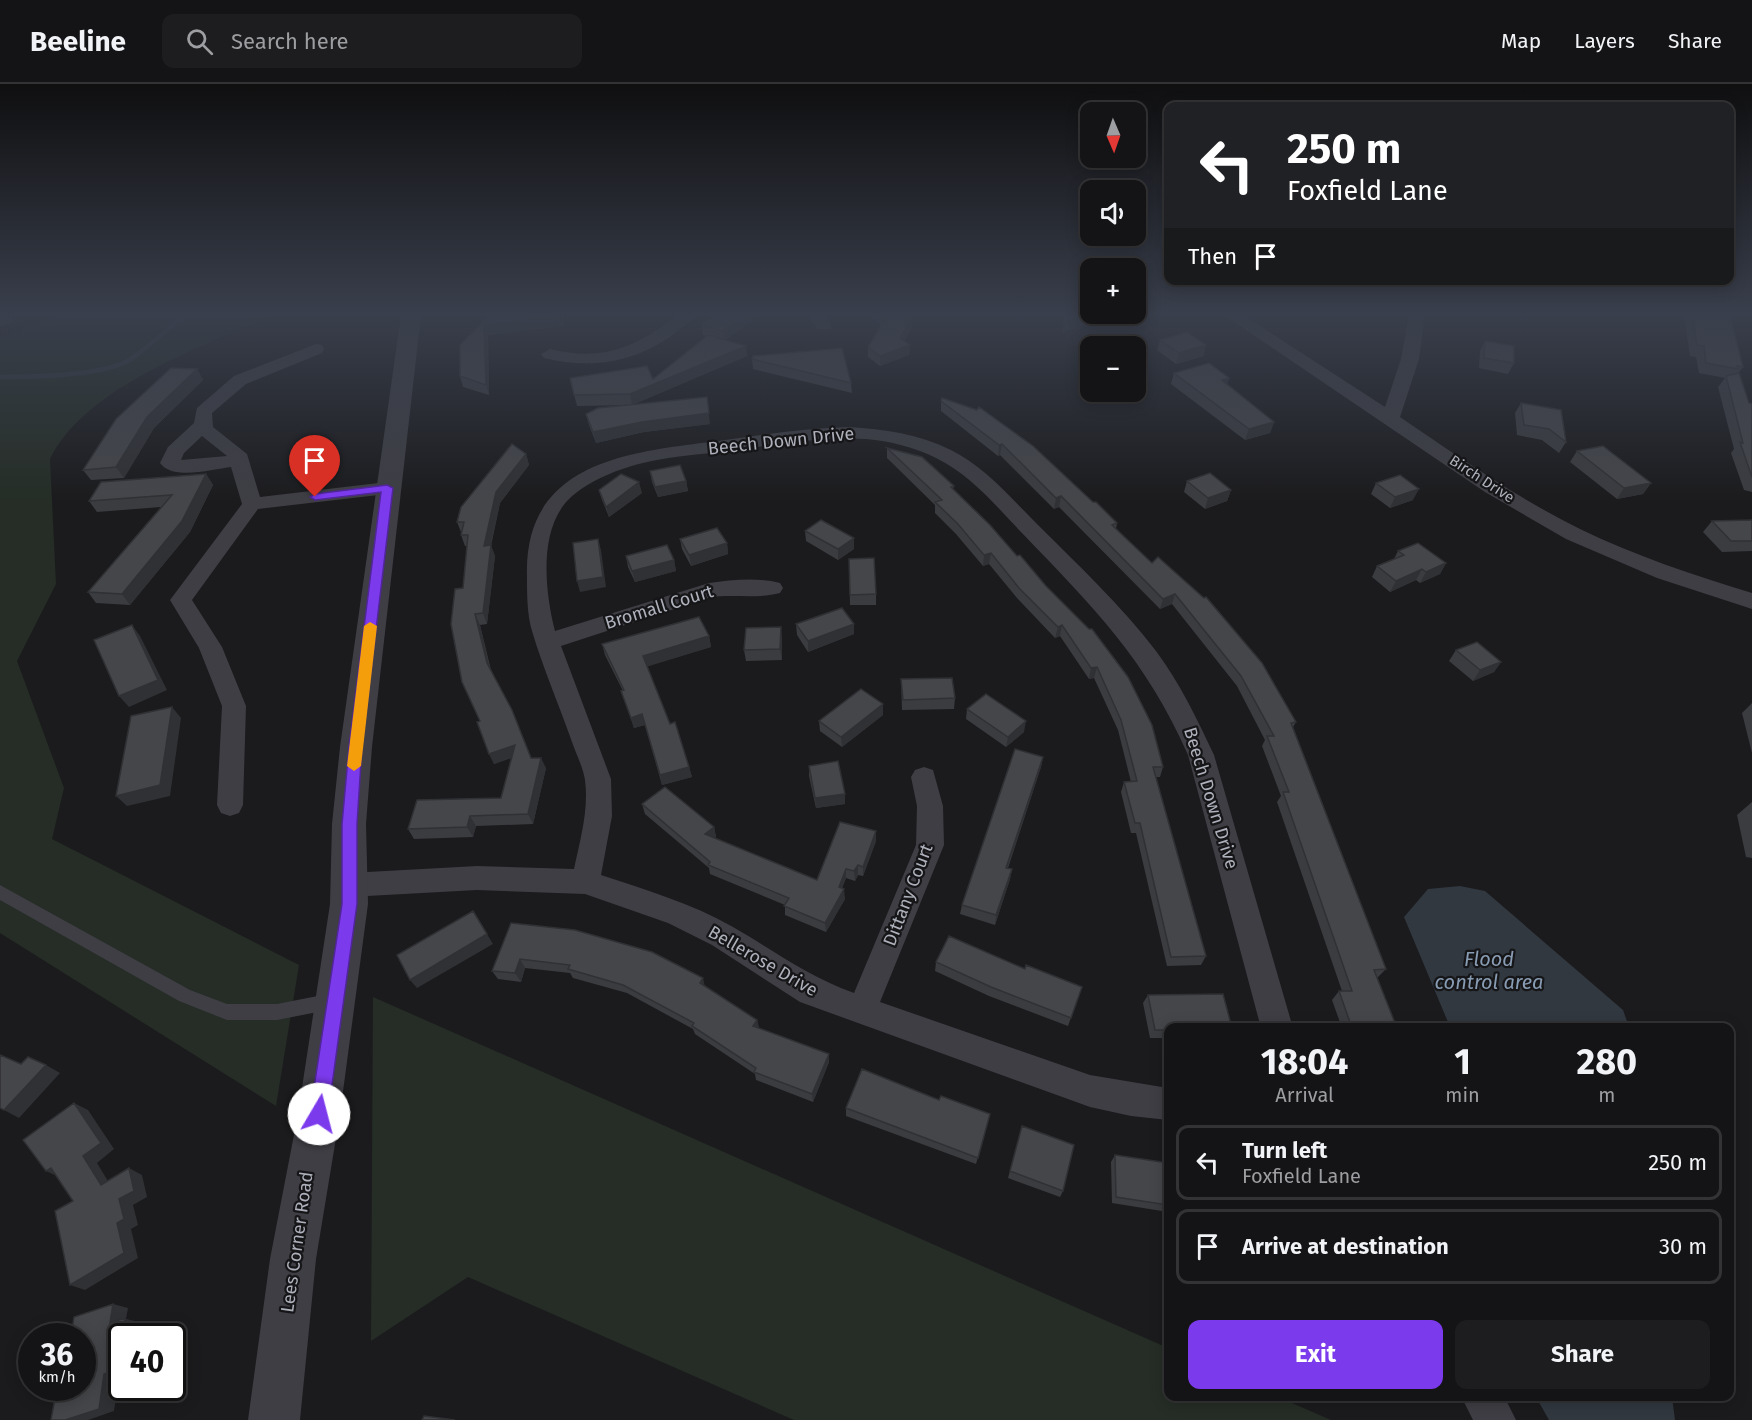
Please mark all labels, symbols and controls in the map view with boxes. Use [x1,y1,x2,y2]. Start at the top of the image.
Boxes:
search box [162,14,582,68]
text: Beeline [30,25,126,58]
icon: search [183,25,216,58]
text: Search here [231,28,349,55]
text: Map [1501,28,1541,54]
text: Layers [1574,28,1635,54]
text: Share [1668,28,1722,54]
north arrow [1080,102,1146,168]
map controls [1080,102,1146,402]
text: 250 m [1287,124,1401,174]
icon: left [1188,126,1266,204]
text: Foxfield Lane [1287,175,1448,207]
button: sound [1080,180,1146,246]
icon: arrive [1249,240,1282,273]
text: Then [1188,243,1237,270]
button: + [1080,258,1146,324]
button: − [1080,336,1146,402]
street label: Beech Down Drive [707,422,855,460]
pin [289,435,340,497]
icon: arrive [298,444,331,477]
street label: Birch Drive [1446,451,1518,507]
street label: Bromall Court [602,580,716,634]
street label: Beech Down Drive [1179,724,1243,872]
street label: Dittany Court [878,840,938,949]
street label: Bellerose Drive [704,921,822,1001]
water label: Flood control area [1435,947,1543,994]
text: 18:04 [1261,1040,1348,1084]
text: 1 [1454,1040,1471,1084]
text: 280 [1577,1040,1637,1084]
position arrow [287,1082,351,1146]
text: Arrival [1275,1083,1334,1107]
text: min [1445,1083,1480,1107]
text: m [1598,1083,1615,1107]
text: Turn left [1242,1137,1327,1164]
icon: left [1191,1146,1224,1179]
text: 250 m [1648,1149,1707,1176]
text: Foxfield Lane [1242,1164,1361,1188]
street label: Lees Corner Road [276,1170,318,1314]
icon: arrive [1191,1230,1224,1263]
text: Arrive at destination [1242,1233,1449,1260]
text: 30 m [1659,1233,1707,1260]
button: Exit [1188,1320,1443,1389]
button: Share [1455,1320,1710,1389]
speed limit sign: 40 [108,1323,186,1401]
text: 36 [41,1337,73,1373]
text: km/h [38,1368,76,1386]

